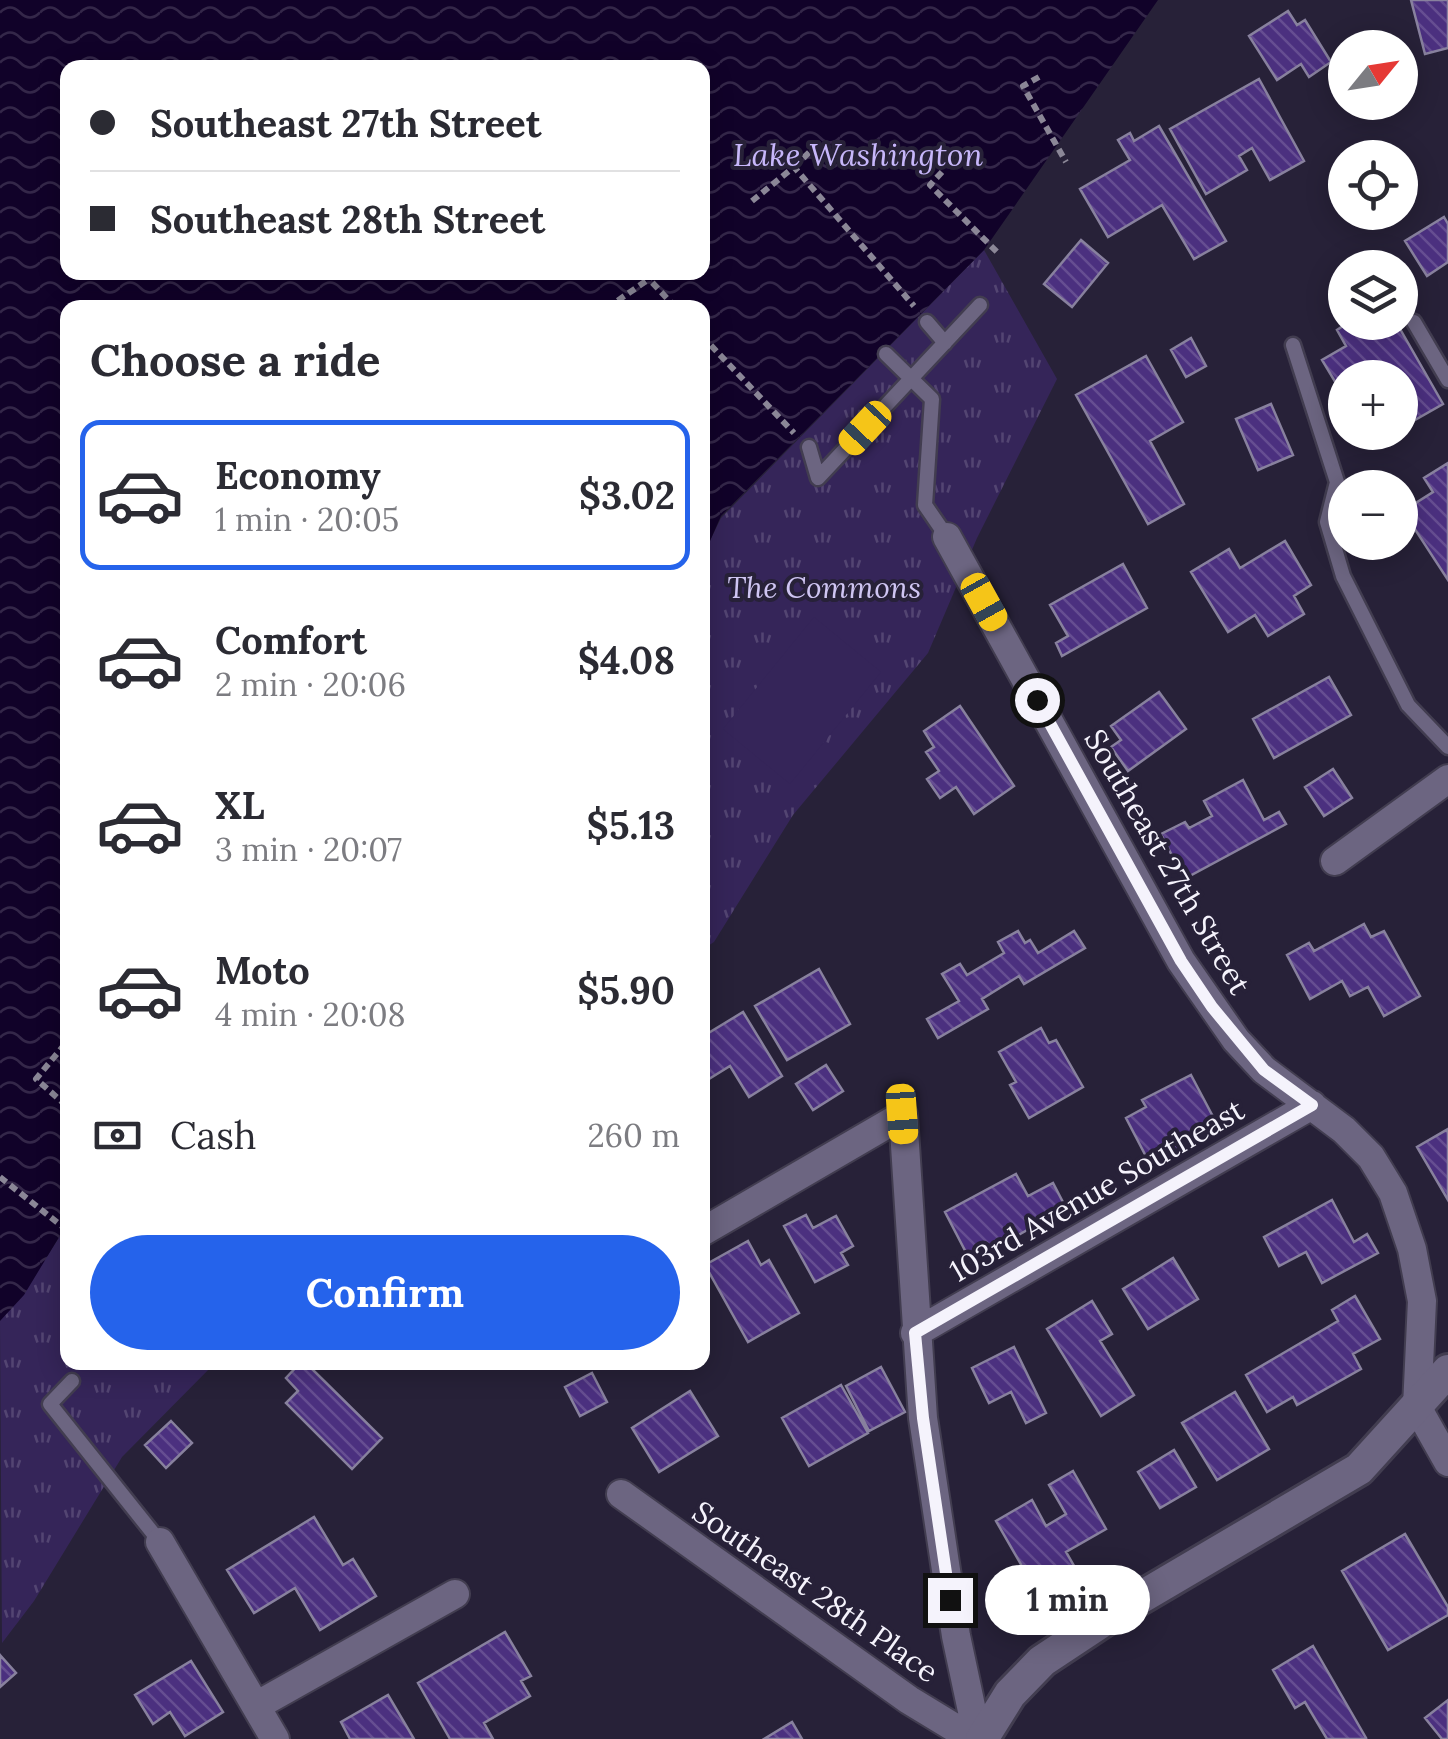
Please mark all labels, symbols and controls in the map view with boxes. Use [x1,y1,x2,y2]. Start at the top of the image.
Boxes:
north arrow [1328,30,1418,120]
map controls [1328,30,1418,560]
text: Southeast 27th Street [150,99,541,147]
water label: Lake Washington [733,134,983,175]
button: locate [1328,140,1418,230]
text: Southeast 28th Street [150,195,545,243]
button: layers [1328,250,1418,340]
text: Choose a ride [90,331,380,388]
button: + [1328,360,1418,450]
car [834,396,896,460]
icon: car [95,450,185,540]
text: Economy [215,451,381,499]
button: − [1328,470,1418,560]
text: $3.02 [579,471,675,519]
text: 1 min · 20:05 [215,499,399,540]
park label: The Commons [727,568,921,606]
car [956,568,1012,636]
icon: car [95,615,185,705]
text: Comfort [215,616,367,664]
text: $4.08 [578,636,675,684]
text: 2 min · 20:06 [215,664,406,705]
route start [1015,678,1060,723]
street label: Southeast 27th Street [1077,722,1259,1001]
icon: car [95,780,185,870]
text: XL [215,781,265,829]
text: $5.13 [587,801,675,849]
text: 3 min · 20:07 [215,829,402,870]
icon: car [95,945,185,1035]
text: Moto [215,946,310,994]
text: $5.90 [577,966,675,1014]
text: 4 min · 20:08 [215,994,406,1035]
car [885,1083,919,1145]
street label: 103rd Avenue Southeast [942,1090,1251,1290]
icon: cash [90,1108,145,1163]
text: Cash [170,1111,257,1159]
text: 260 m [587,1115,680,1156]
button: Confirm [90,1235,680,1350]
street label: Southeast 28th Place [685,1492,946,1690]
callout: 1 min [985,1565,1150,1635]
route end [928,1578,973,1623]
text: 1 min [1027,1579,1108,1620]

